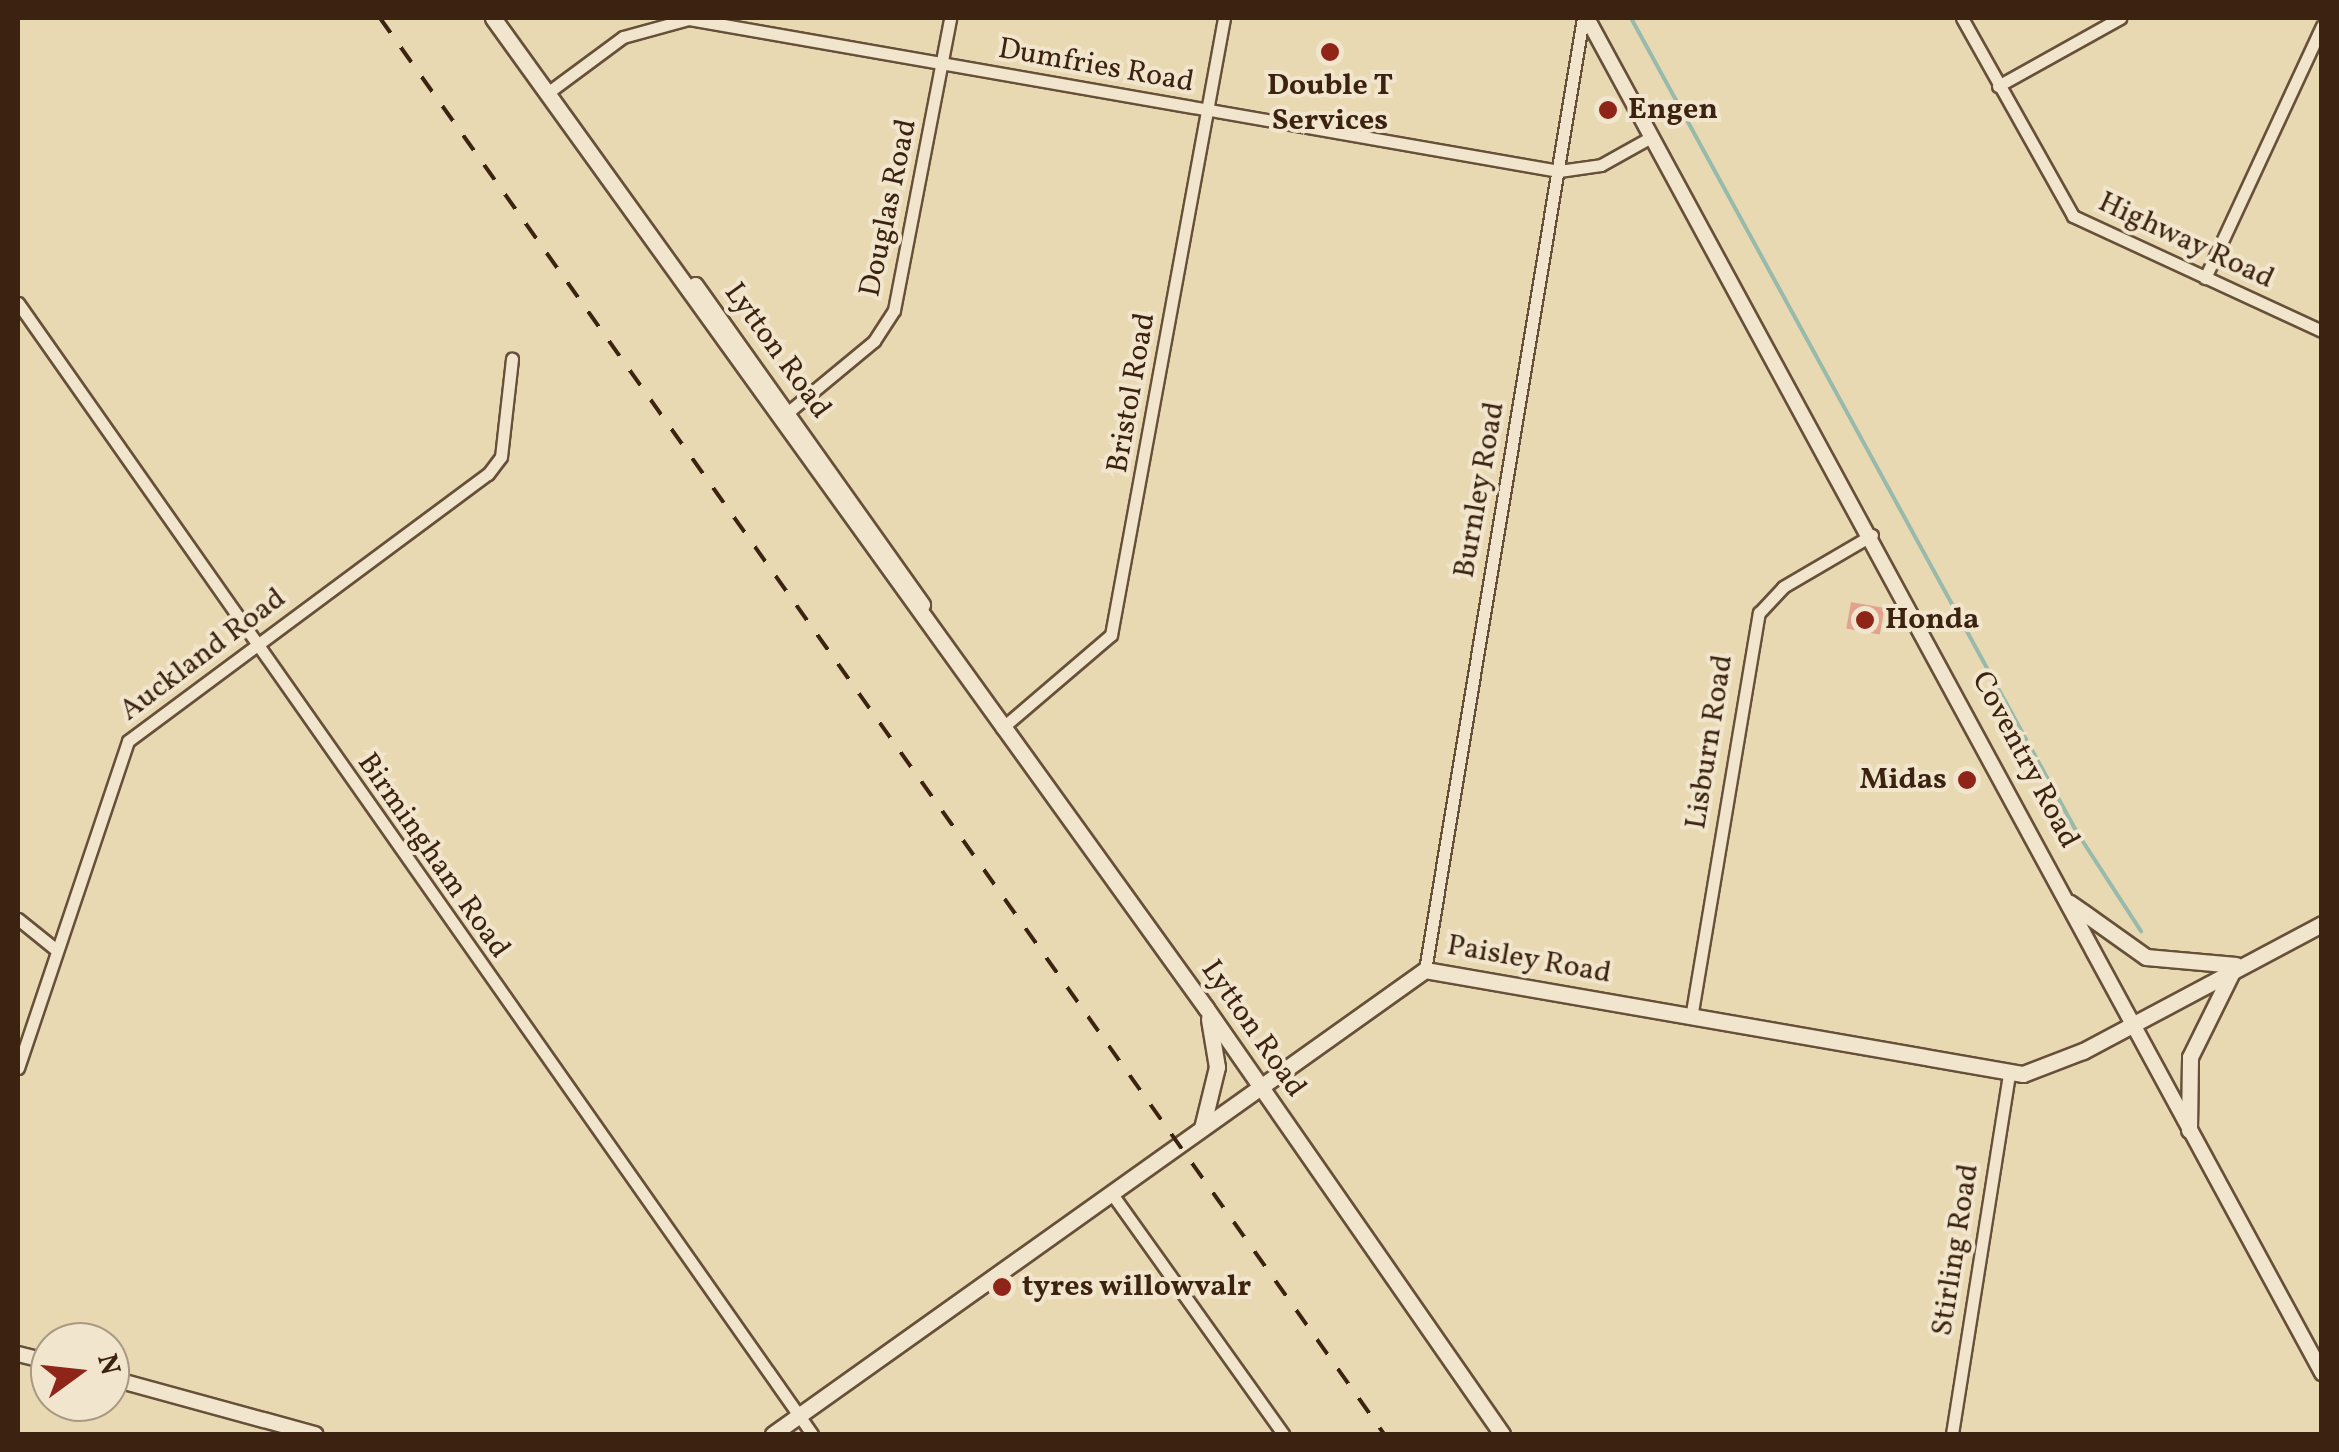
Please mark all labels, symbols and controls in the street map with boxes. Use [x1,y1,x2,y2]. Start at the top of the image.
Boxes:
street label: Dumfries Road [995,31,1197,101]
marker: Double T Services [1319,41,1341,63]
place label: Double T Services [1267,68,1393,138]
place label: Engen [1628,92,1718,128]
marker: Engen [1597,99,1619,121]
street label: Douglas Road [853,116,925,300]
street label: Highway Road [2092,184,2280,298]
street label: Lytton Road [716,276,838,426]
street label: Bristol Road [1100,310,1164,476]
street label: Burnley Road [1447,399,1513,581]
street label: Auckland Road [113,581,293,729]
place label: Honda [1885,602,1979,638]
marker: Honda [1854,609,1876,631]
street label: Lisburn Road [1678,652,1742,832]
street label: Coventry Road [1963,665,2087,855]
street label: Birmingham Road [349,746,517,966]
place label: Midas [1859,762,1947,798]
marker: Midas [1956,769,1978,791]
street label: Paisley Road [1444,928,1614,992]
street label: Lytton Road [1193,954,1313,1104]
street label: Stirling Road [1925,1161,1987,1339]
place label: tyres willowvalr [1022,1269,1252,1305]
marker: tyres willowvalr [991,1276,1013,1298]
north arrow [30,1322,130,1422]
text: N [86,1350,129,1379]

